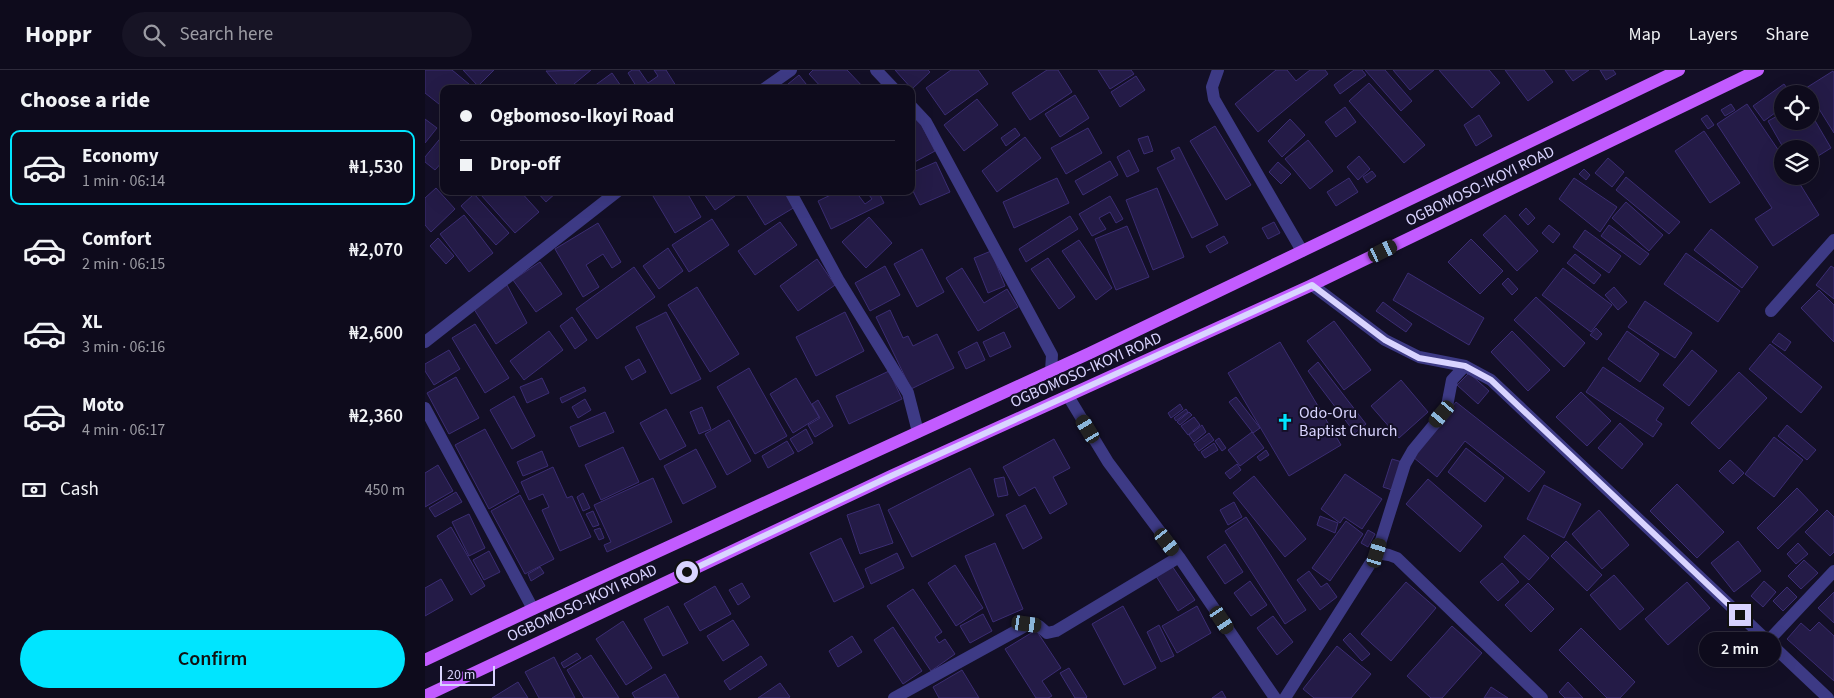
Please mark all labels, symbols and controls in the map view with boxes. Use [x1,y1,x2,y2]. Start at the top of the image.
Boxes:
search box [122,12,472,57]
text: Hoppr [25,17,92,52]
icon: search [140,21,168,49]
text: Search here [180,21,273,48]
text: Map [1629,22,1661,47]
text: Layers [1689,22,1738,47]
text: Share [1766,22,1809,47]
text: Choose a ride [20,84,150,116]
map controls [1774,85,1819,185]
button: locate [1774,85,1819,130]
text: Ogbomoso-Ikoyi Road [490,103,674,130]
street label: OGBOMOSO-IKOYI ROAD [1402,140,1558,232]
button: layers [1774,140,1819,185]
text: Economy [82,143,159,170]
icon: car [22,145,67,190]
text: Drop-off [490,151,560,178]
text: ₦1,530 [349,154,403,181]
text: 1 min · 06:14 [82,170,165,192]
text: Comfort [82,226,152,253]
icon: car [22,228,67,273]
text: ₦2,070 [349,237,403,264]
car [1366,238,1399,264]
text: 2 min · 06:15 [82,253,165,275]
text: XL [82,309,103,336]
icon: car [22,311,67,356]
text: ₦2,600 [349,320,403,347]
street label: OGBOMOSO-IKOYI ROAD [1007,327,1165,413]
text: 3 min · 06:16 [82,336,165,358]
text: Moto [82,392,124,419]
icon: car [22,394,67,439]
car [1426,398,1457,430]
place label: Odo-Oru Baptist Church [1299,402,1397,442]
text: ₦2,360 [349,403,403,430]
car [1073,412,1102,446]
church icon: Odo-Oru Baptist Church [1275,412,1295,432]
text: 4 min · 06:17 [82,419,165,441]
icon: cash [20,476,48,504]
text: Cash [60,476,99,503]
text: 450 m [365,479,405,501]
car [1151,526,1182,558]
car [1365,536,1388,570]
street label: OGBOMOSO-IKOYI ROAD [503,558,661,648]
route start [676,561,698,583]
car [1207,603,1236,637]
route end [1729,604,1751,626]
car [1011,614,1042,634]
button: Confirm [20,630,405,688]
callout: 2 min [1699,632,1781,668]
text: 2 min [1721,638,1759,660]
scale bar [440,663,495,686]
text: 20 m [447,665,475,685]

